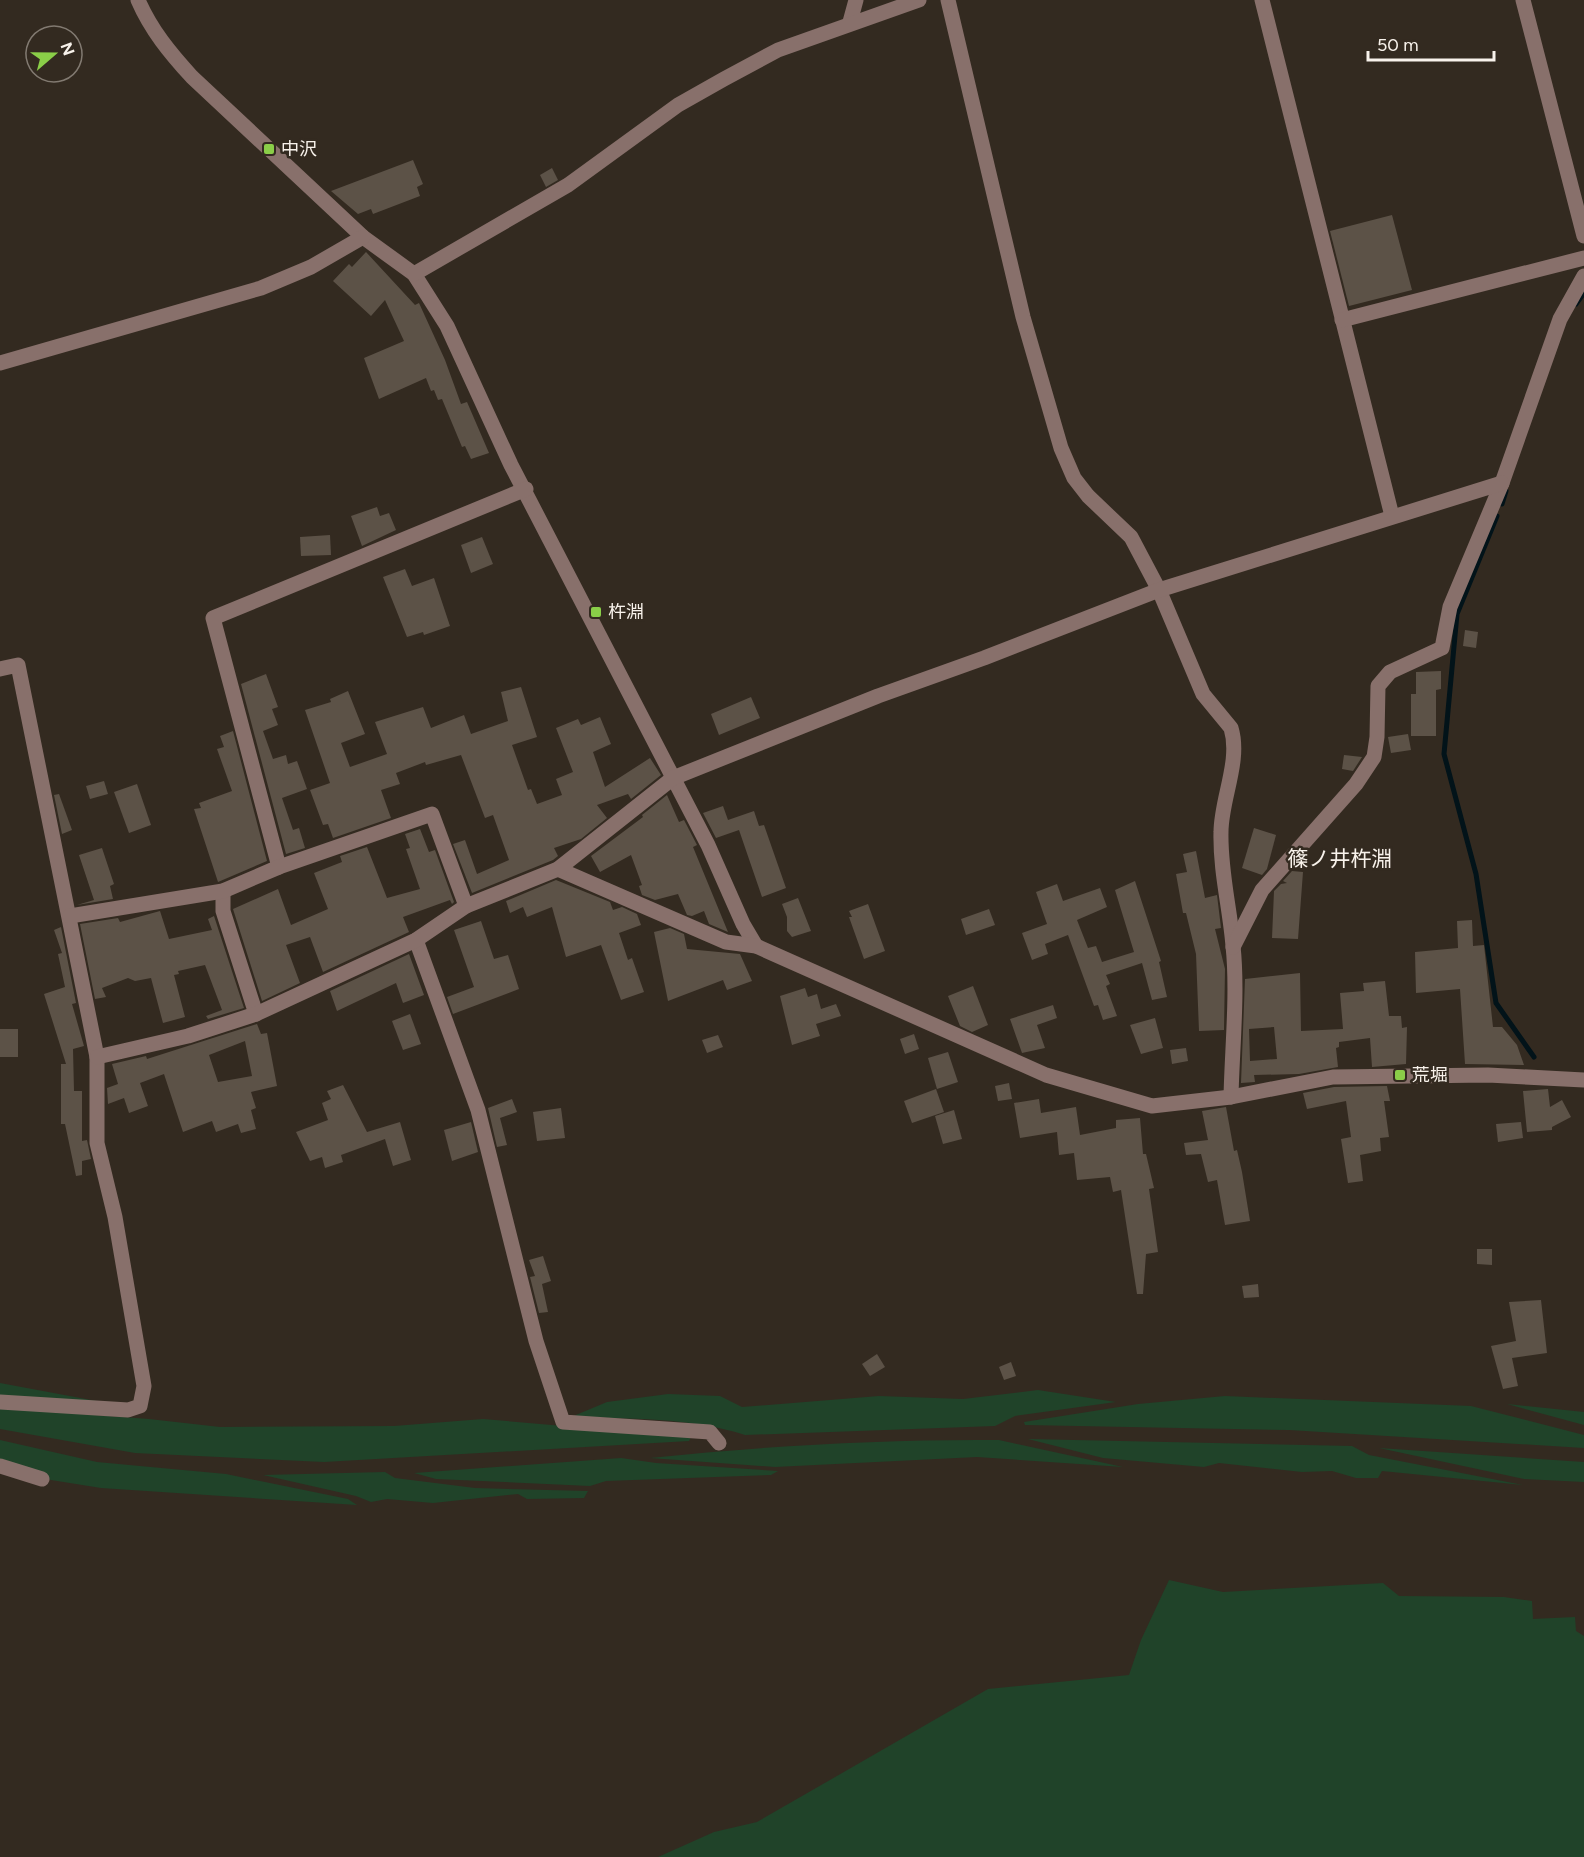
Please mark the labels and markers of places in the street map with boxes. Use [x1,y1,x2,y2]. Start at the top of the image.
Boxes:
place label: 中沢 [281,138,317,160]
marker: 中沢 [262,142,276,156]
place label: 杵淵 [608,601,644,623]
marker: 杵淵 [589,605,603,619]
place label: 荒堀 [1412,1064,1448,1086]
marker: 荒堀 [1393,1068,1407,1082]

